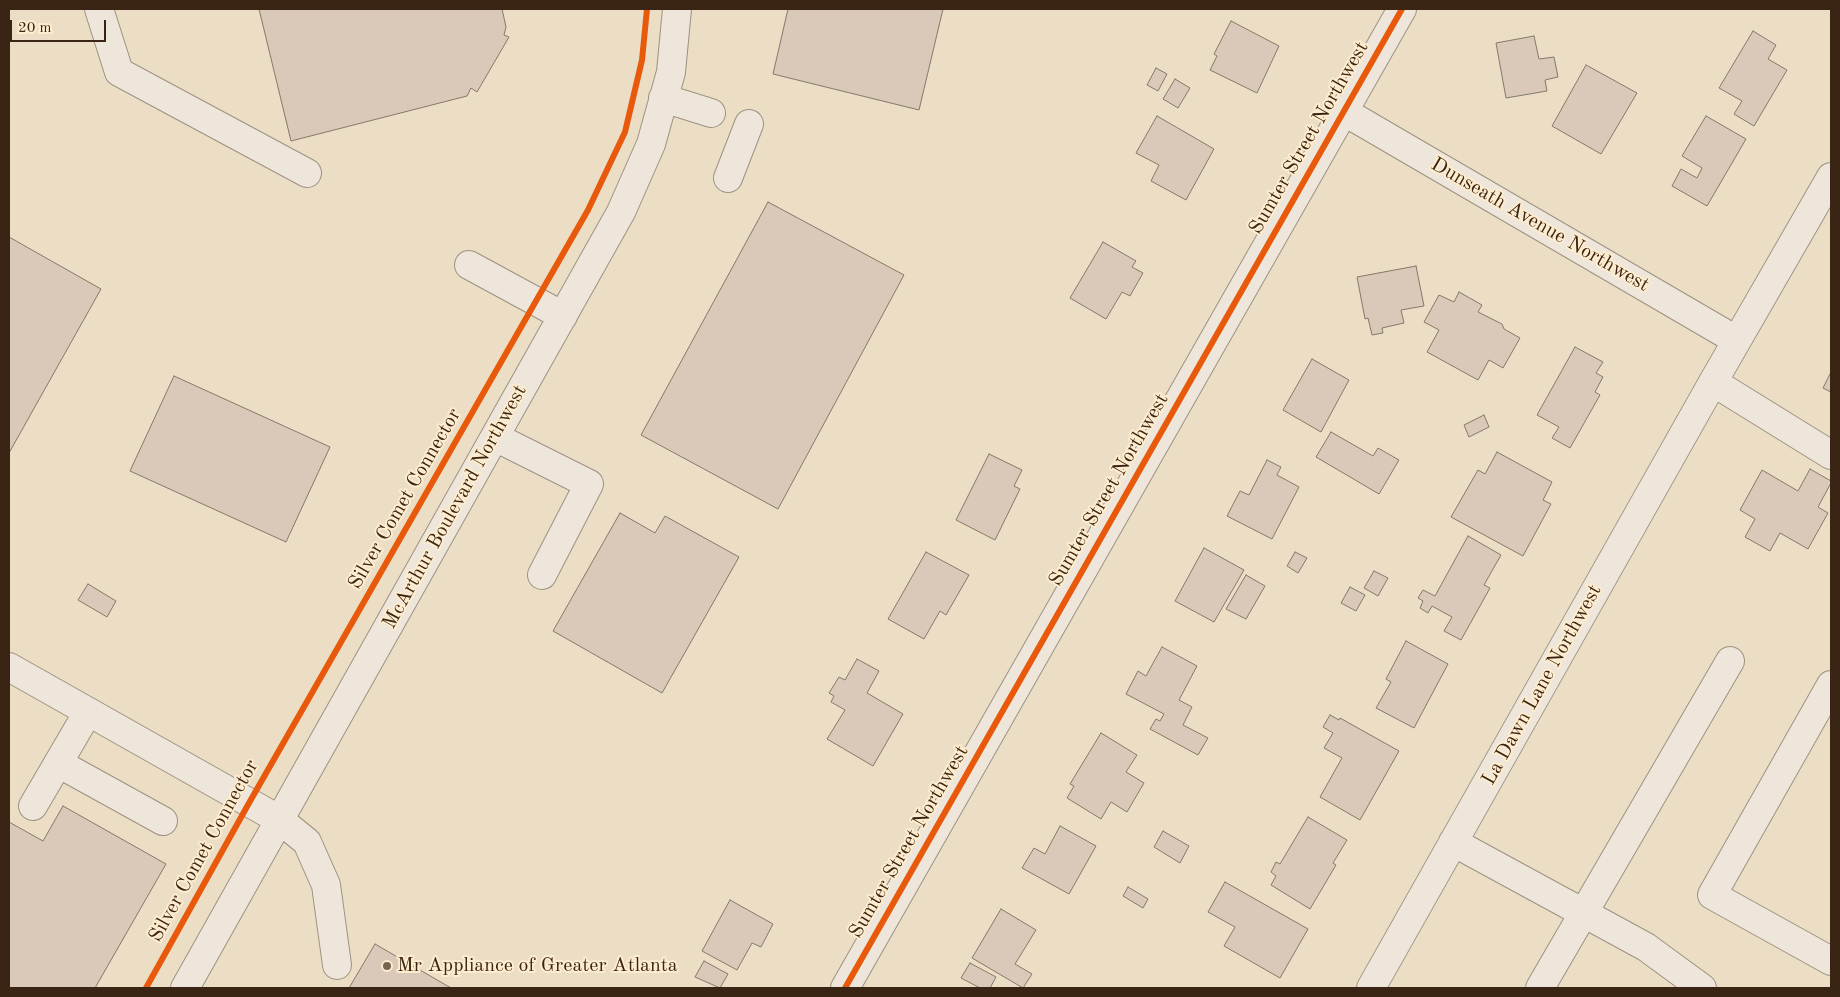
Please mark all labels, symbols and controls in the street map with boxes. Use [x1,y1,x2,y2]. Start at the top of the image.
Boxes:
scale bar [12,10,109,42]
text: 20 m [18,21,52,36]
street label: Sumter Street Northwest [1244,37,1374,239]
street label: Dunseath Avenue Northwest [1426,153,1654,297]
street label: McArthur Boulevard Northwest [378,381,532,633]
street label: Sumter Street Northwest [1044,389,1174,591]
street label: Silver Comet Connector [343,404,467,594]
street label: La Dawn Lane Northwest [1477,581,1607,789]
street label: Sumter Street Northwest [844,741,974,943]
street label: Silver Comet Connector [144,756,264,946]
place label: Mr Appliance of Greater Atlanta [397,954,678,978]
marker: Mr Appliance of Greater Atlanta [381,960,393,972]

